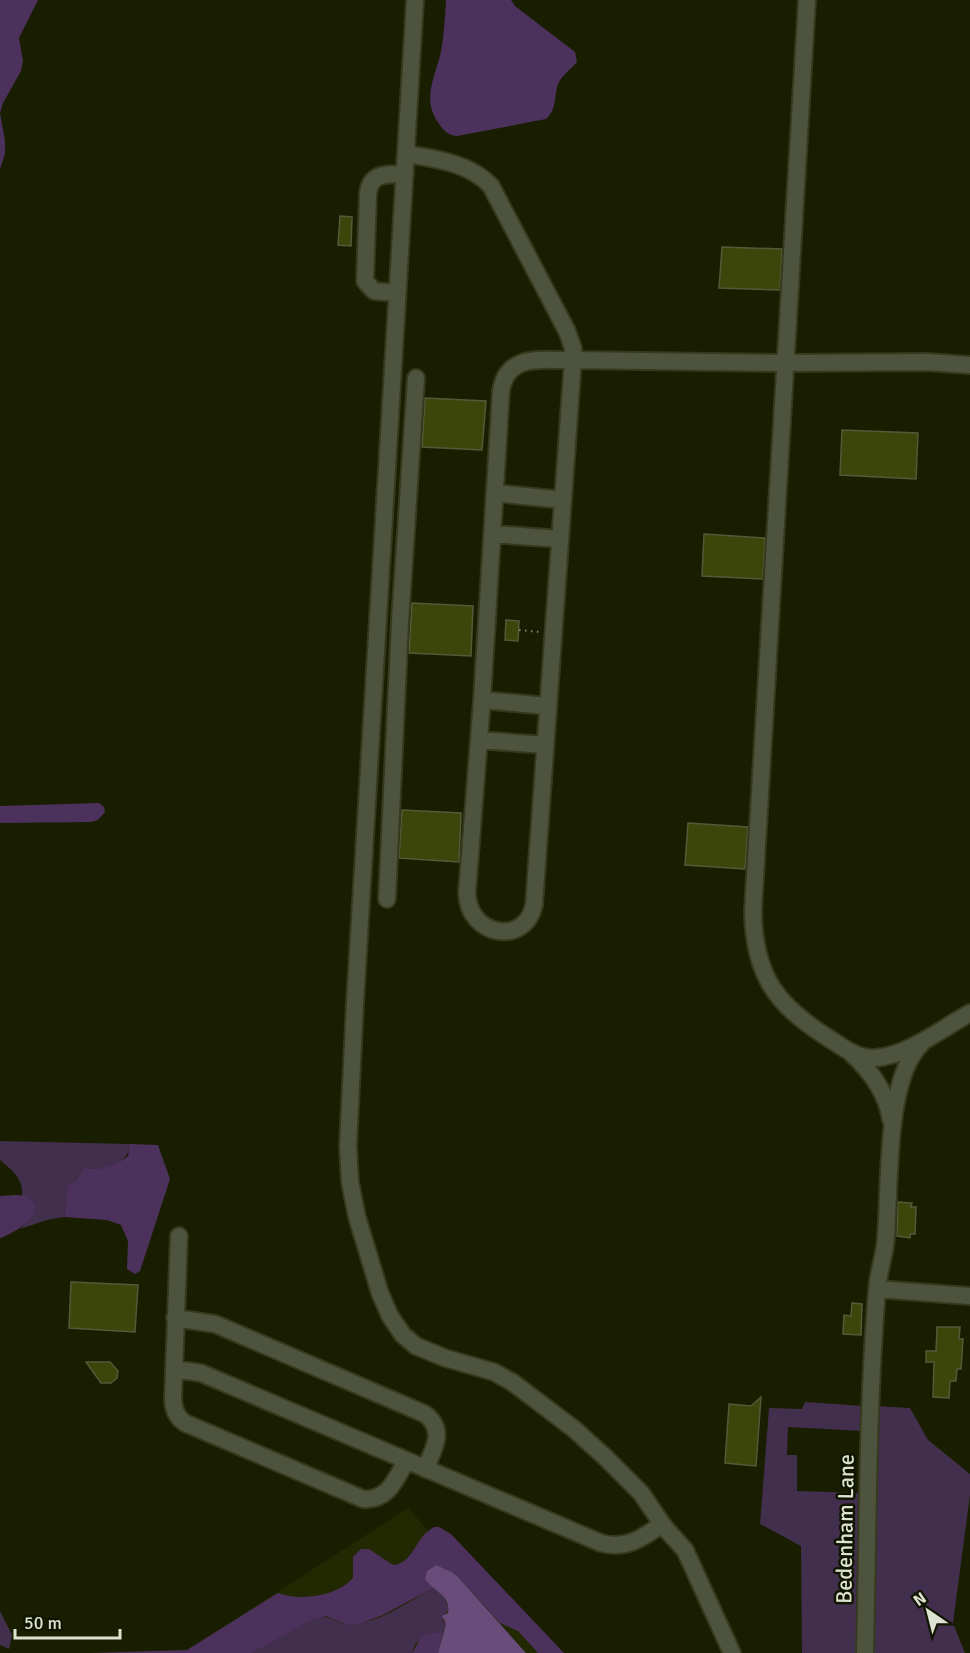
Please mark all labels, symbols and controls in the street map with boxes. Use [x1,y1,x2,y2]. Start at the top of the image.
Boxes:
street label: Bedenham Lane [830,1454,860,1604]
north arrow [898,1581,958,1641]
text: N [910,1588,930,1611]
scale bar [15,1602,120,1640]
text: 50 m [24,1612,62,1634]

